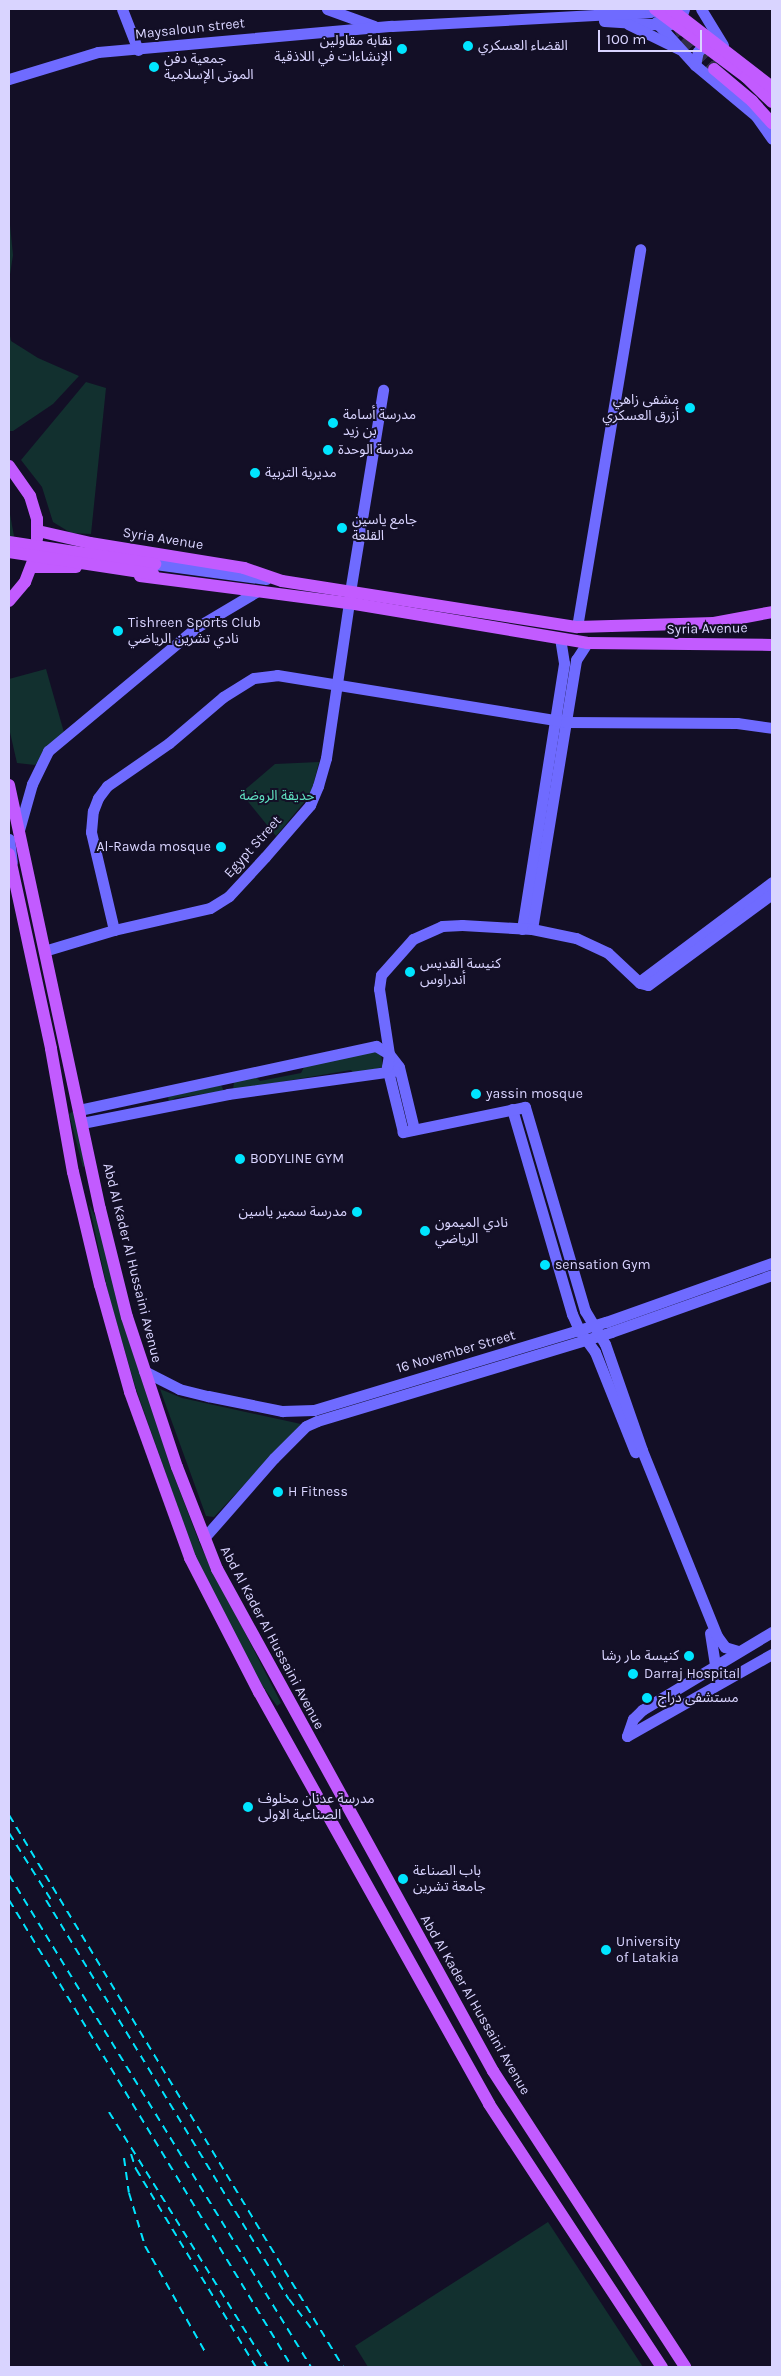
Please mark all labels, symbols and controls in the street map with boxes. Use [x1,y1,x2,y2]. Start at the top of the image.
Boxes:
street label: Maysaloun street [134,15,246,43]
scale bar [601,20,705,52]
text: 100 m [606,30,646,48]
place label: نقابة مقاولين الإنشاءات في اللاذقية [274,33,392,65]
place label: القضاء العسكري [478,38,568,54]
marker: القضاء العسكري [462,40,474,52]
marker: نقابة مقاولين الإنشاءات في اللاذقية [396,43,408,55]
place label: جمعية دفن الموتى الإسلامية [164,51,254,84]
marker: جمعية دفن الموتى الإسلامية [148,61,160,73]
place label: مشفى زاهي أزرق العسكري [602,392,679,424]
marker: مشفى زاهي أزرق العسكري [683,401,697,415]
place label: مدرسة أسامة بن زيد [343,407,416,440]
marker: مدرسة أسامة بن زيد [327,417,339,429]
place label: مدرسة الوحدة [338,442,414,458]
marker: مدرسة الوحدة [322,444,334,456]
place label: مديرية التربية [265,465,337,481]
marker: مديرية التربية [249,467,261,479]
place label: جامع ياسين القلعة [352,512,417,544]
marker: جامع ياسين القلعة [336,522,348,534]
street label: Syria Avenue [122,524,204,554]
place label: Tishreen Sports Club نادي تشرين الرياضي [128,615,261,648]
street label: Syria Avenue [666,620,748,638]
marker: Tishreen Sports Club نادي تشرين الرياضي [112,625,124,637]
park label: حديقة الروضة [239,788,315,804]
street label: Egypt Street [221,813,285,881]
place label: Al-Rawda mosque [96,839,211,855]
marker: Al-Rawda mosque [215,841,227,853]
place label: كنيسة القديس أندراوس [420,956,501,989]
marker: كنيسة القديس أندراوس [404,966,416,978]
place label: yassin mosque [486,1086,583,1102]
marker: yassin mosque [470,1088,482,1100]
place label: BODYLINE GYM [250,1151,344,1167]
marker: BODYLINE GYM [234,1153,246,1165]
street label: Abd Al Kader Al Hussaini Avenue [99,1161,165,1365]
place label: مدرسة سمير ياسين [239,1204,347,1220]
marker: مدرسة سمير ياسين [351,1206,363,1218]
place label: نادي الميمون الرياضي [435,1215,508,1248]
marker: نادي الميمون الرياضي [419,1225,431,1237]
place label: sensation Gym [555,1257,651,1273]
marker: sensation Gym [539,1259,551,1271]
street label: 16 November Street [395,1327,517,1377]
place label: H Fitness [288,1484,348,1500]
marker: H Fitness [272,1486,284,1498]
street label: Abd Al Kader Al Hussaini Avenue [216,1544,328,1732]
place label: كنيسة مار رشا [602,1648,679,1664]
marker: كنيسة مار رشا [683,1650,695,1662]
place label: Darraj Hospital [644,1666,740,1682]
marker: Darraj Hospital [626,1667,640,1681]
place label: مستشفى دراج [658,1690,739,1706]
marker: مستشفى دراج [640,1691,654,1705]
place label: مدرسة عدنان مخلوف الصناعية الاولى [258,1791,375,1824]
marker: مدرسة عدنان مخلوف الصناعية الاولى [242,1801,254,1813]
place label: باب الصناعة جامعة تشرين [413,1863,486,1895]
marker: باب الصناعة جامعة تشرين [397,1873,409,1885]
street label: Abd Al Kader Al Hussaini Avenue [416,1912,534,2098]
place label: University of Latakia [616,1934,680,1966]
marker: University of Latakia [600,1944,612,1956]

